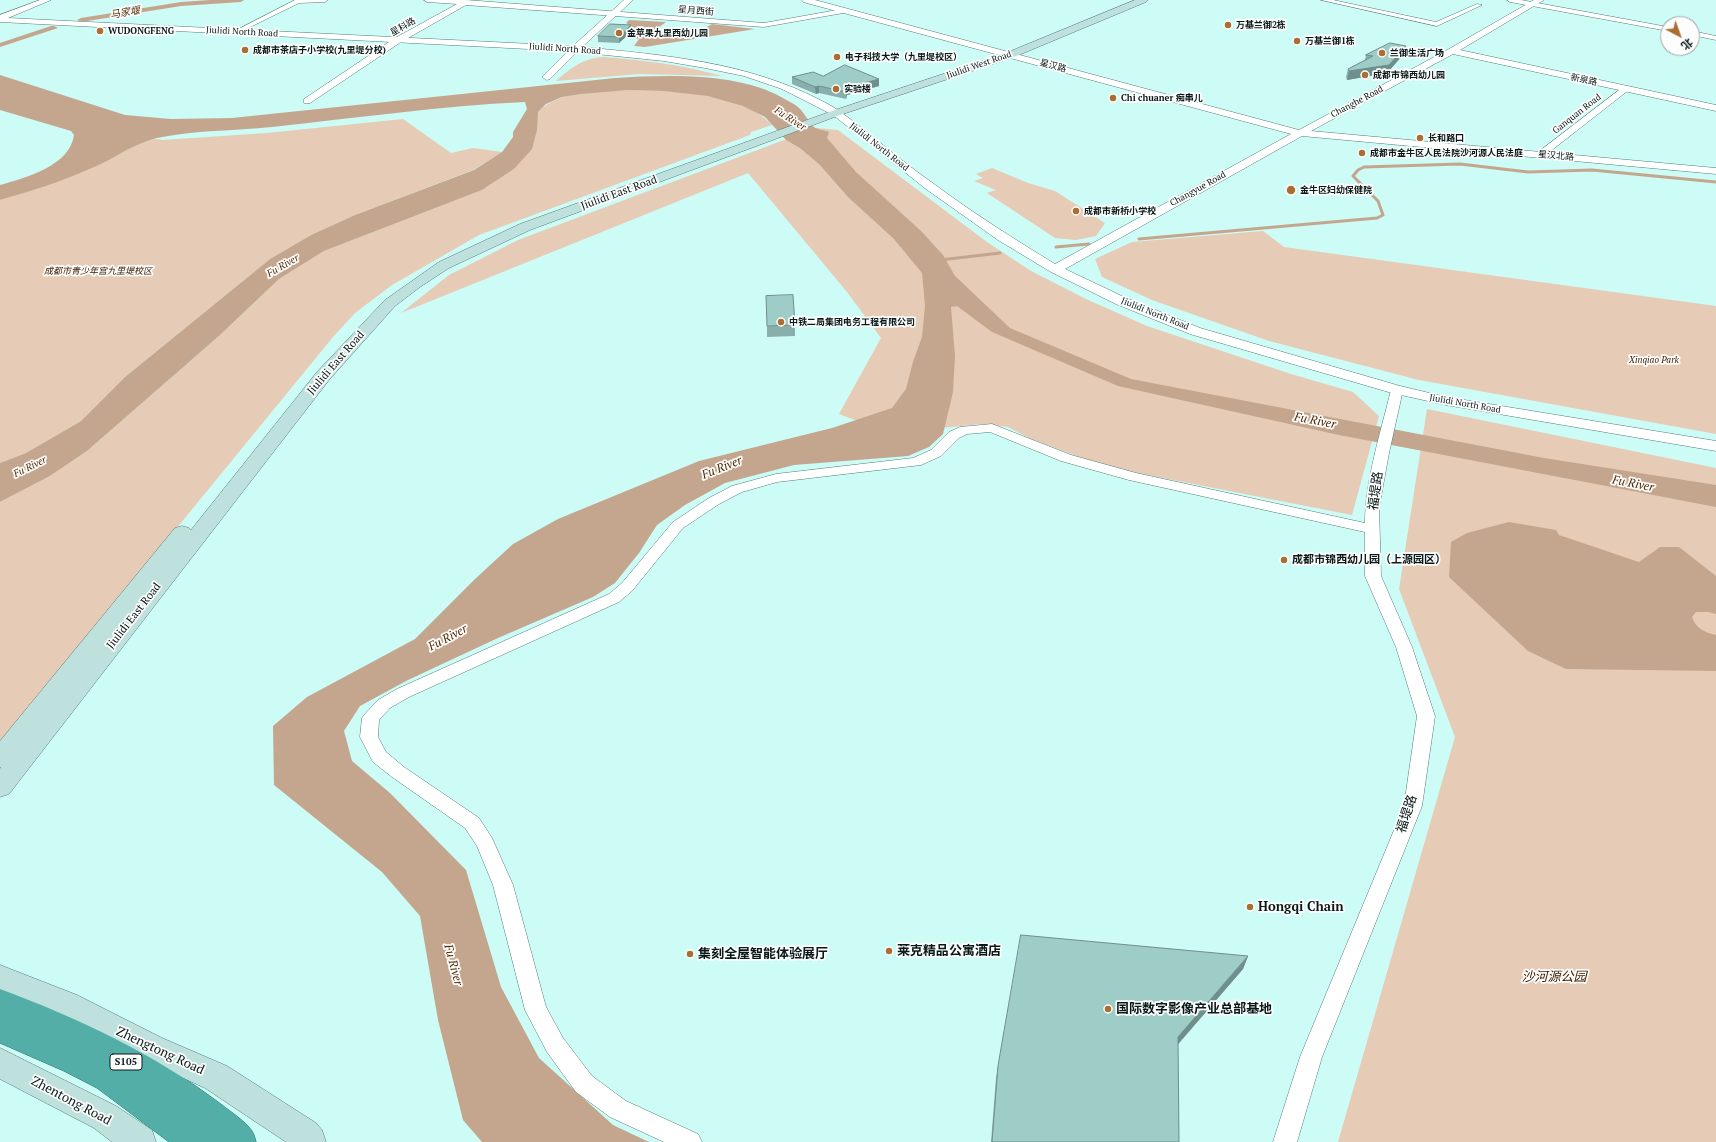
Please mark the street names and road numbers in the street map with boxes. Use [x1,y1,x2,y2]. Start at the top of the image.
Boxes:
street label: 星月西街 [678,4,714,18]
street label: 星科路 [389,16,417,38]
street label: Jiulidi North Road [206,25,278,39]
street label: Jiulidi North Road [529,41,601,57]
street label: Jiulidi West Road [945,49,1013,81]
street label: 星汉路 [1039,57,1067,75]
street label: 新泉路 [1570,72,1598,88]
street label: Changhe Road [1329,84,1385,120]
street label: Ganquan Road [1551,92,1603,136]
street label: Jiulidi North Road [847,121,911,173]
street label: 星汉北路 [1538,149,1574,163]
street label: Changyue Road [1168,169,1228,209]
street label: Jiulidi East Road [579,173,659,213]
street label: Jiulidi North Road [1120,295,1190,333]
street label: Jiulidi East Road [305,328,367,398]
street label: Jiulidi North Road [1429,392,1501,416]
street label: 福堤路 [1366,471,1386,511]
street label: Jiulidi East Road [104,580,164,652]
street label: 福堤路 [1394,793,1420,835]
street label: Zhengtong Road [113,1024,207,1078]
road number: S105 [110,1054,142,1070]
street label: Zhentong Road [28,1073,114,1129]

